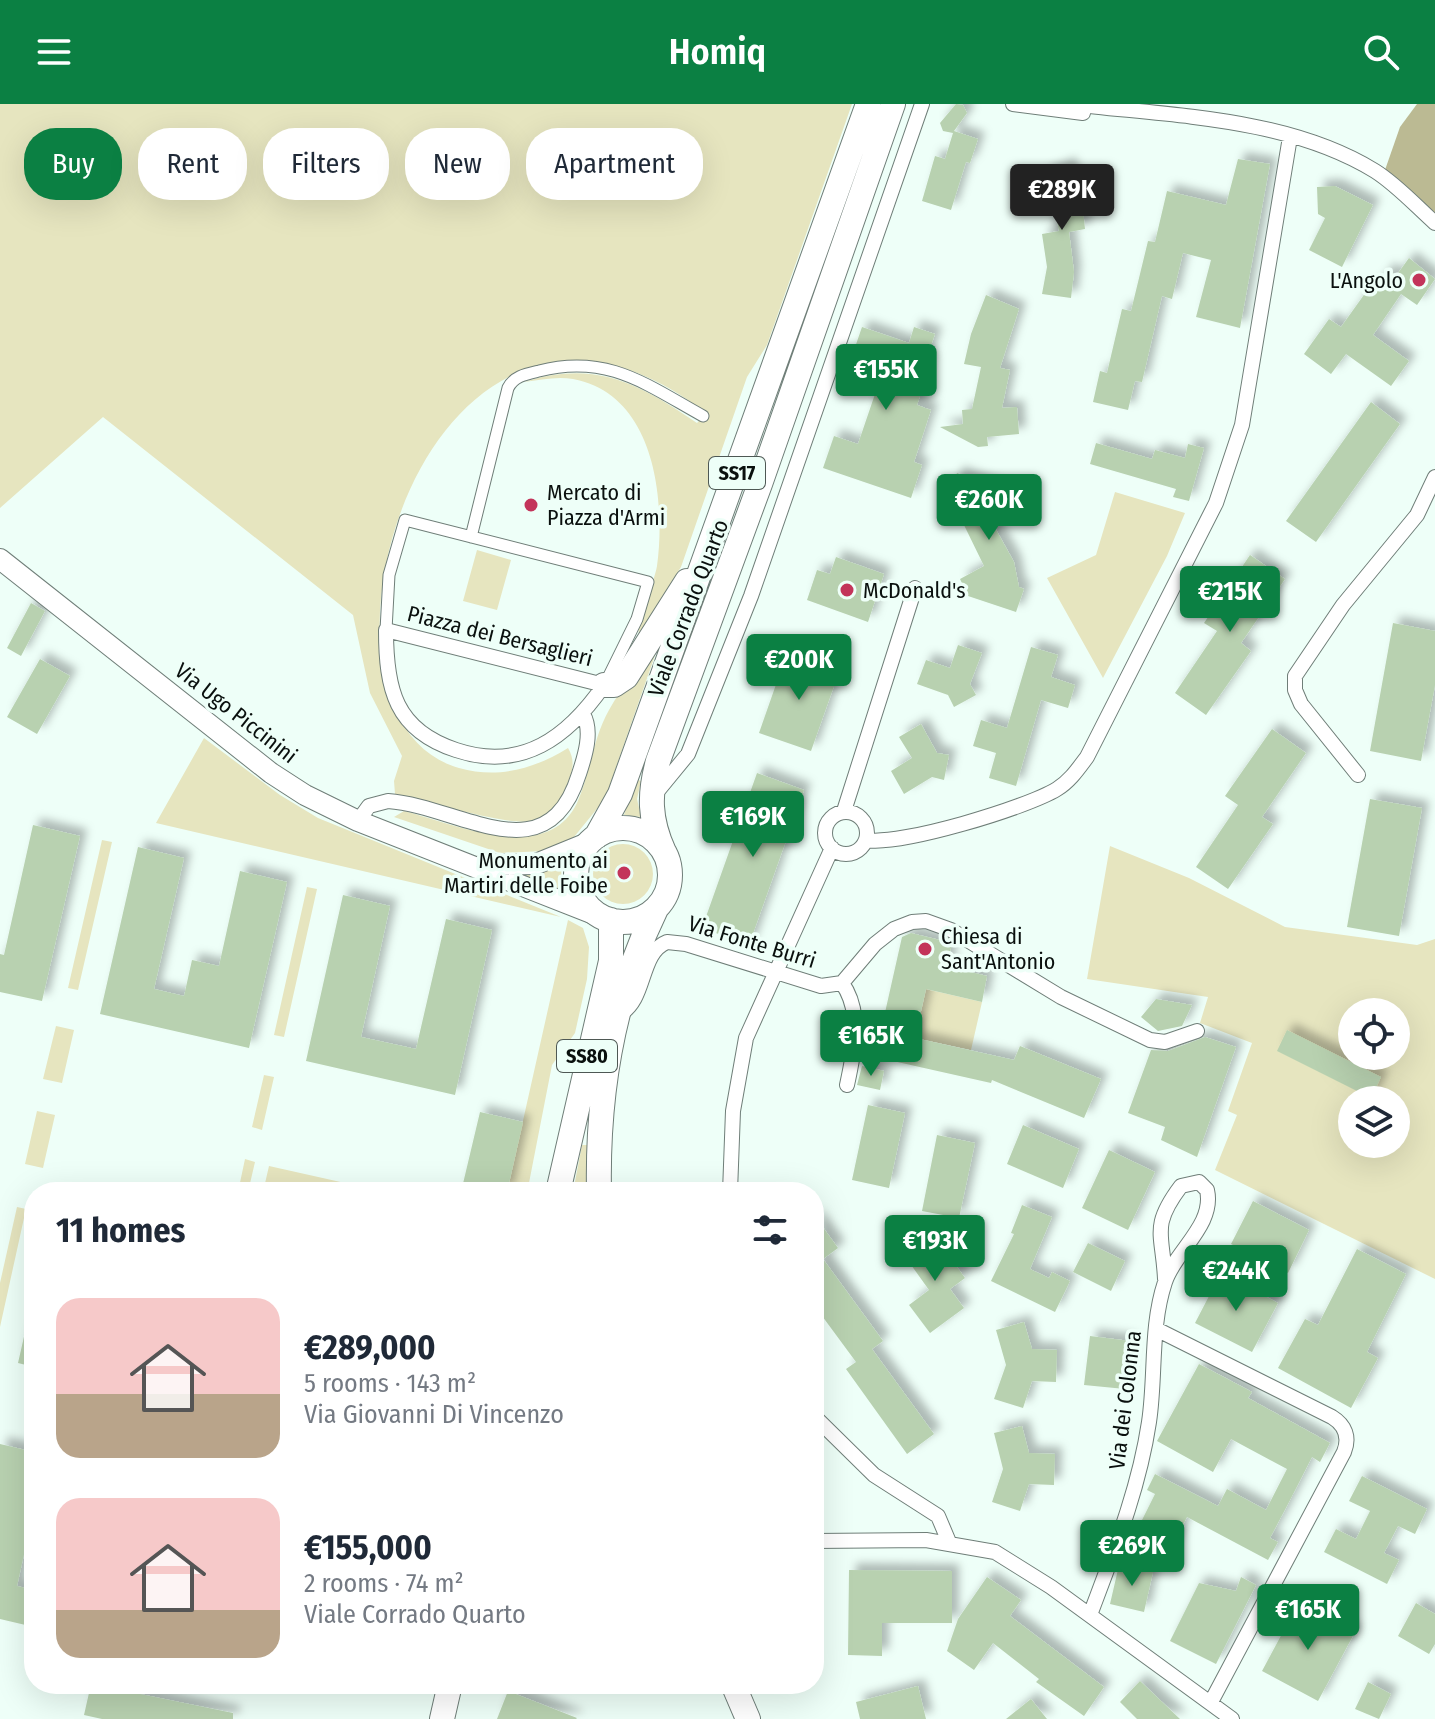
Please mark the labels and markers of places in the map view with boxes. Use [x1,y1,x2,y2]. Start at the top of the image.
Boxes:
pin: €289K [1006,164,1118,232]
place label: L'Angolo [1330,267,1403,294]
marker: L'Angolo [1410,271,1428,289]
pin: €155K [830,344,942,412]
pin: €260K [933,474,1045,542]
place label: Mercato di Piazza d'Armi [547,479,665,531]
marker: Mercato di Piazza d'Armi [522,496,540,514]
pin: €215K [1174,566,1286,634]
place label: McDonald's [863,577,966,604]
marker: McDonald's [838,581,856,599]
pin: €200K [743,634,855,702]
pin: €169K [697,791,809,859]
place label: Monumento ai Martiri delle Foibe [444,847,608,899]
marker: Monumento ai Martiri delle Foibe [615,864,633,882]
place label: Chiesa di Sant'Antonio [941,923,1055,975]
marker: Chiesa di Sant'Antonio [916,940,934,958]
pin: €165K [815,1010,927,1078]
pin: €193K [879,1215,991,1283]
pin: €244K [1180,1245,1292,1313]
pin: €269K [1076,1520,1188,1588]
pin: €165K [1252,1584,1364,1652]

